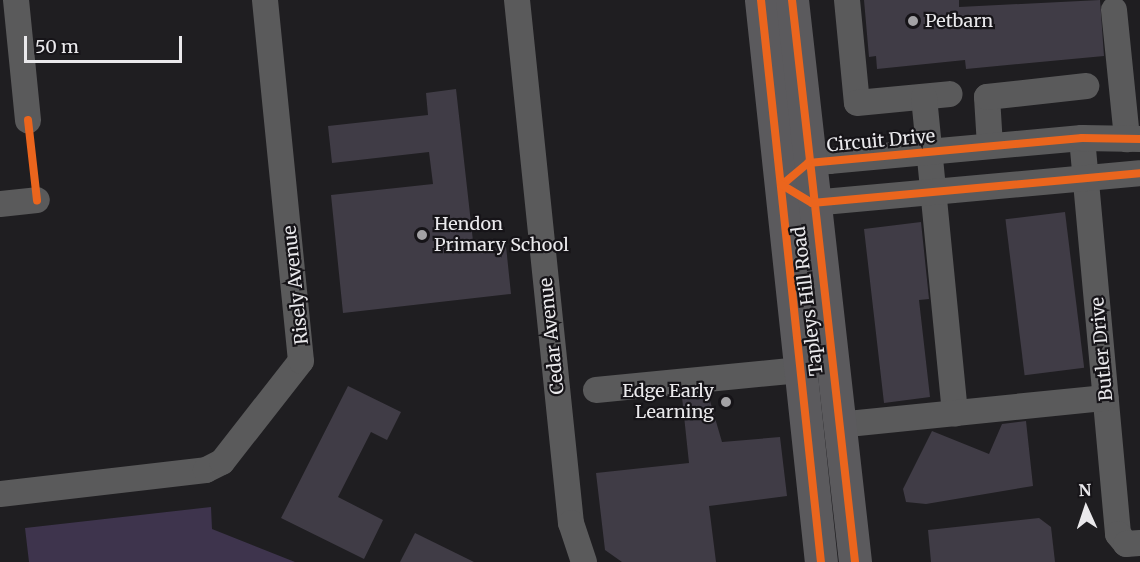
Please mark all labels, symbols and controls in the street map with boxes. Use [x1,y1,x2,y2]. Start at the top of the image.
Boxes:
place label: Petbarn [925,10,993,32]
marker: Petbarn [906,14,920,28]
scale bar [27,24,184,62]
text: 50 m [35,35,79,58]
street label: Circuit Drive [826,125,936,157]
place label: Hendon Primary School [434,214,569,256]
street label: Risely Avenue [279,224,313,346]
street label: Tapleys Hill Road [788,225,828,377]
marker: Hendon Primary School [415,228,429,242]
street label: Cedar Avenue [535,277,569,395]
street label: Butler Drive [1087,296,1117,402]
place label: Edge Early Learning [622,381,714,424]
marker: Edge Early Learning [719,395,733,409]
north arrow [1056,478,1116,538]
text: N [1078,480,1092,500]

